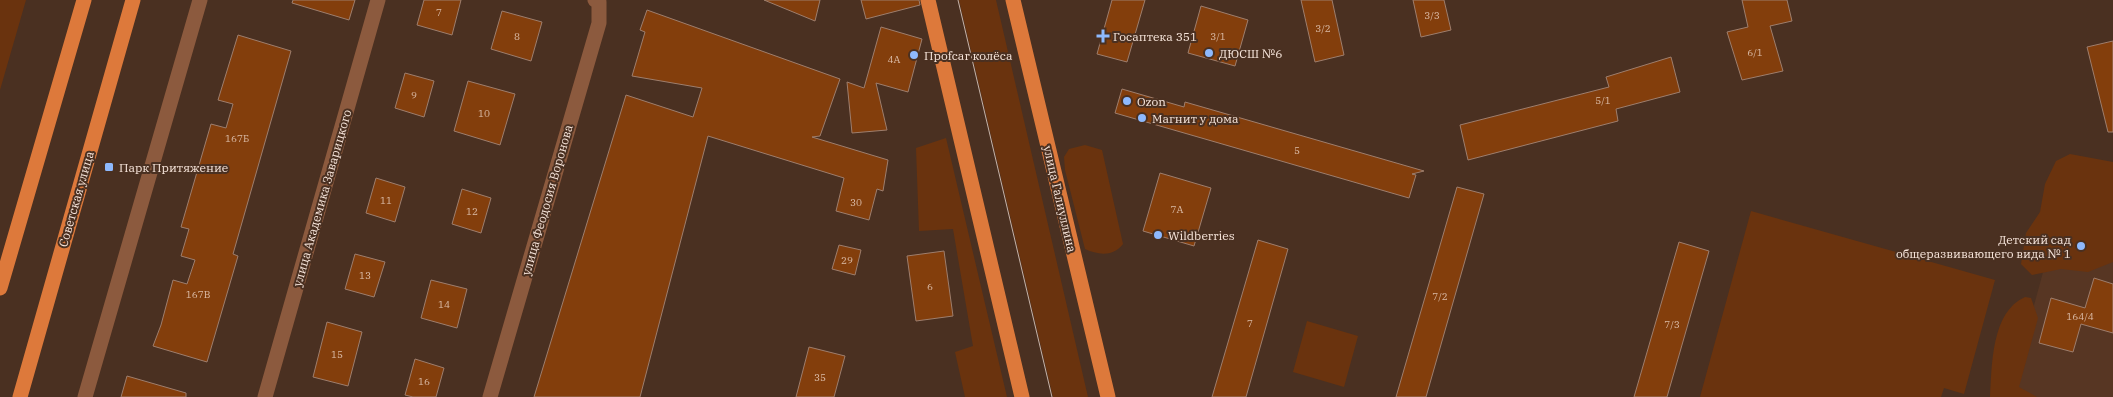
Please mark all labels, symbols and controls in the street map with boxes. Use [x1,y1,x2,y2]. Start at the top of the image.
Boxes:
house number: 7 [436,6,442,19]
house number: 3/3 [1424,9,1440,22]
house number: 3/2 [1315,22,1331,35]
place label: Госаптека 351 [1113,29,1197,44]
house number: 8 [514,30,520,43]
marker: Госаптека 351 [1097,30,1109,42]
house number: 3/1 [1210,30,1226,43]
place label: ДЮСШ №6 [1219,46,1283,61]
house number: 6/1 [1747,46,1763,59]
marker: ДЮСШ №6 [1203,47,1215,59]
place label: Проfcar колёса [924,48,1013,63]
marker: Проfcar колёса [908,49,920,61]
house number: 4А [888,53,901,66]
house number: 9 [411,89,417,102]
place label: Ozon [1137,94,1166,109]
house number: 5/1 [1595,94,1611,107]
marker: Ozon [1121,95,1133,107]
street label: улица Академика Заварицкого [289,107,355,288]
house number: 10 [478,107,490,120]
place label: Магнит у дома [1152,111,1239,126]
marker: Магнит у дома [1136,112,1148,124]
street label: улица Феодосия Воронова [518,122,576,277]
house number: 167Б [225,132,249,145]
street label: улица Галиуллина [1040,144,1080,254]
house number: 5 [1294,144,1300,157]
street label: Советская улица [55,149,97,249]
place label: Парк Притяжение [119,160,228,175]
marker: Парк Притяжение [103,161,115,173]
house number: 11 [380,194,392,207]
house number: 30 [850,196,862,209]
house number: 7А [1171,203,1184,216]
house number: 12 [466,205,478,218]
place label: Wildberries [1168,228,1235,243]
marker: Wildberries [1152,229,1164,241]
place label: Детский сад общеразвивающего вида № 1 [1896,232,2071,261]
marker: Детский сад общеразвивающего вида № 1 [2075,240,2087,252]
house number: 29 [841,254,853,267]
house number: 13 [359,269,371,282]
house number: 6 [927,280,933,293]
house number: 167В [186,288,211,301]
house number: 7/2 [1432,290,1448,303]
house number: 14 [438,298,450,311]
house number: 164/4 [2066,310,2094,323]
house number: 7 [1247,317,1253,330]
house number: 7/3 [1664,318,1680,331]
house number: 15 [331,348,343,361]
house number: 35 [814,371,826,384]
house number: 16 [418,375,430,388]

